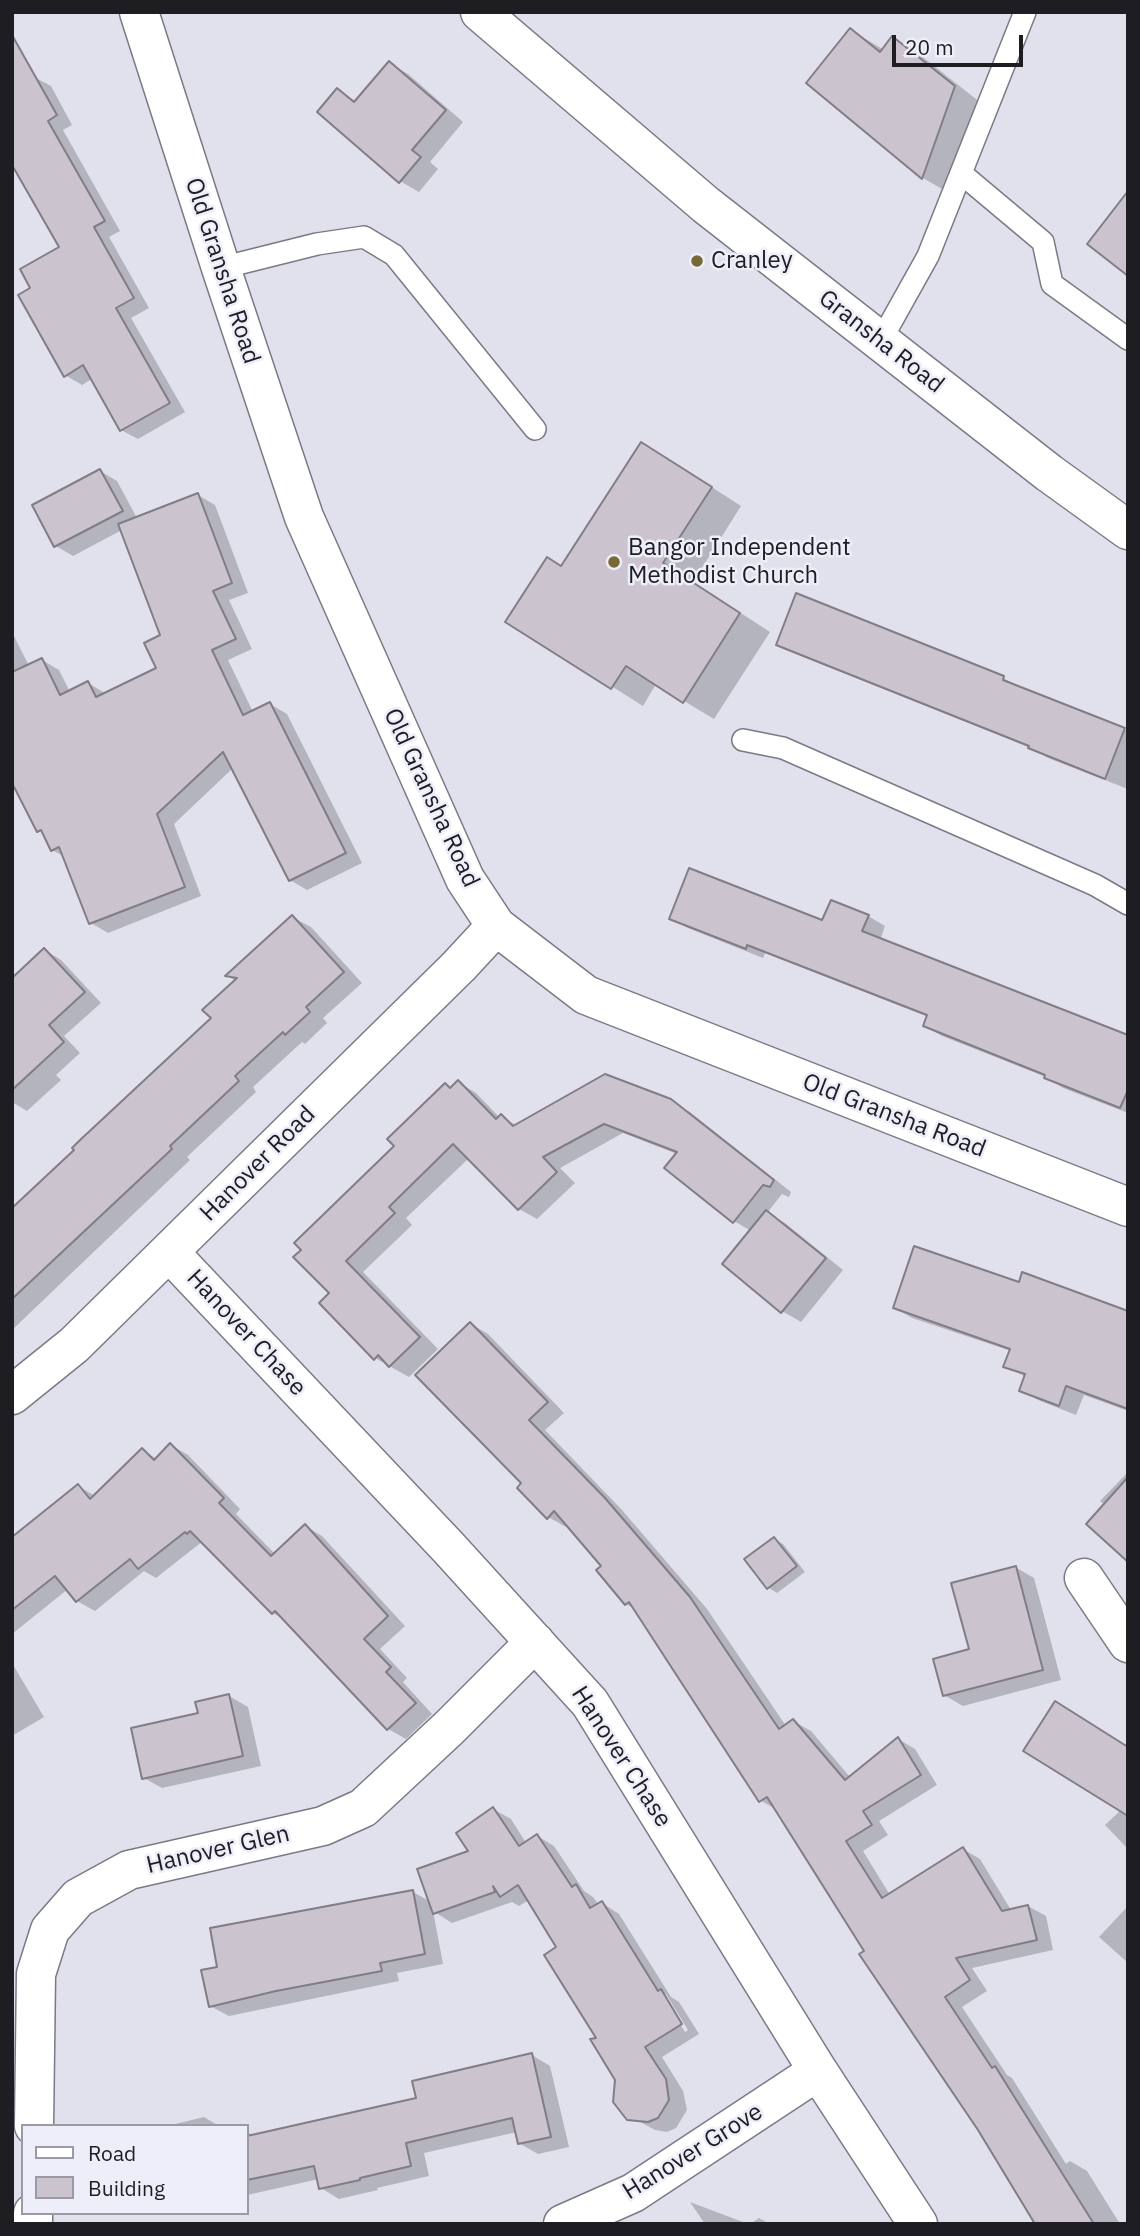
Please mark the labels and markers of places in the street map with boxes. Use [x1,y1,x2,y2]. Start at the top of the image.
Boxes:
place label: Cranley [711,247,793,275]
marker: Cranley [689,253,705,269]
place label: Bangor Independent Methodist Church [628,534,851,590]
marker: Bangor Independent Methodist Church [606,554,622,570]

